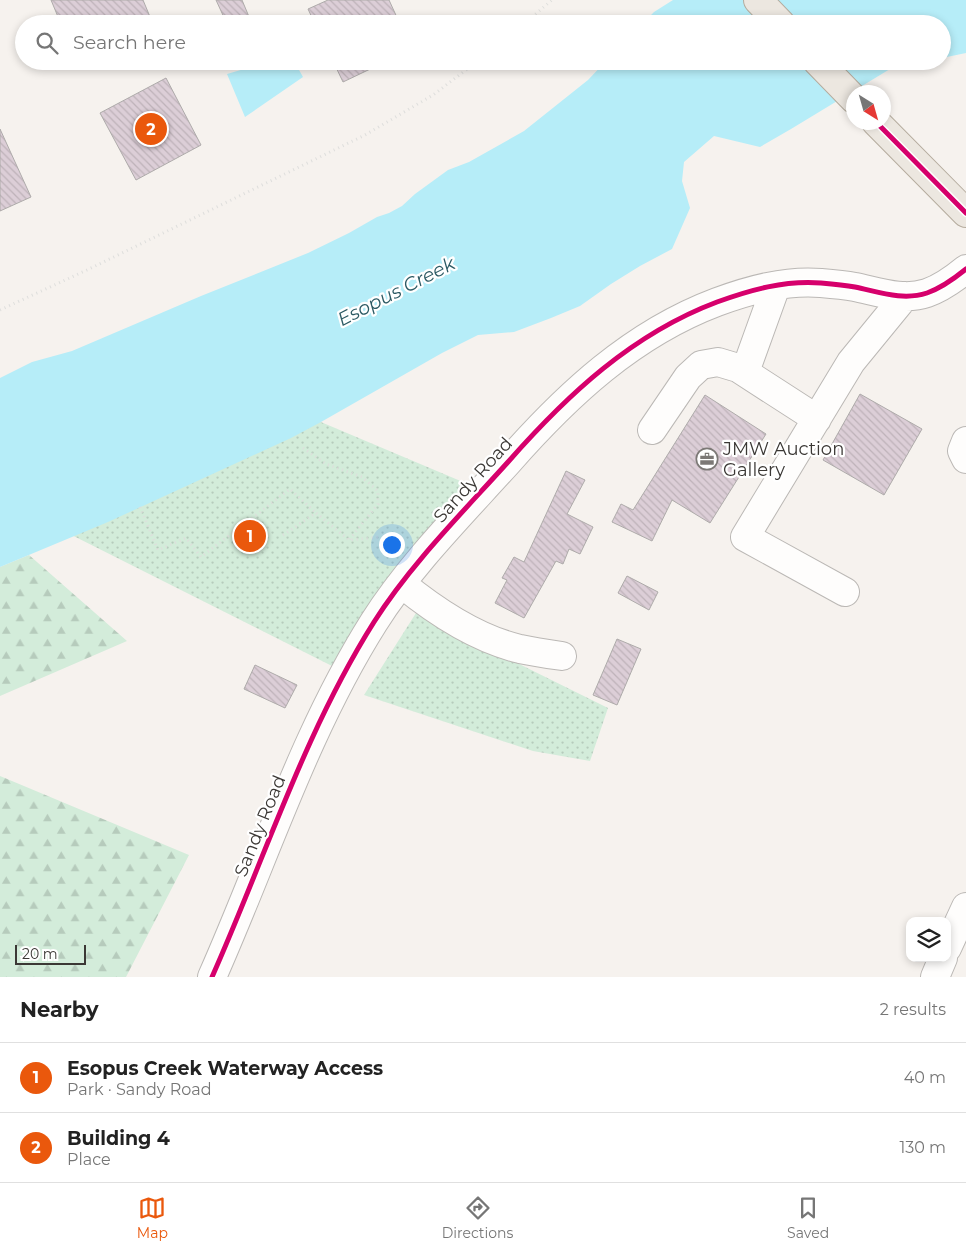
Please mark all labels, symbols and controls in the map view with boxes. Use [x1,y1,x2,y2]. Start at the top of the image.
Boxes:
search box [15,15,951,70]
icon: search [33,29,61,57]
text: Search here [73,31,186,54]
north arrow [846,85,891,130]
pin: 2 [135,110,167,148]
water label: Esopus Creek [334,252,460,331]
street label: Sandy Road [429,433,517,527]
place label: JMW Auction Gallery [722,438,844,481]
office icon: JMW Auction Gallery [695,447,719,471]
pin: 1 [234,517,266,555]
your location [379,532,405,558]
street label: Sandy Road [230,772,290,880]
map controls [906,917,951,962]
button: layers [906,917,951,962]
scale bar [15,942,86,965]
text: 20 m [22,945,58,963]
text: Nearby [20,997,99,1022]
text: 2 results [880,1000,946,1019]
text: Esopus Creek Waterway Access [67,1057,383,1080]
text: 1 [33,1068,39,1087]
text: 40 m [904,1068,946,1087]
text: Park · Sandy Road [67,1080,212,1099]
text: Building 4 [67,1127,170,1150]
text: 2 [31,1138,41,1157]
text: 130 m [899,1138,946,1157]
text: Place [67,1150,111,1169]
tab: Map [137,1194,168,1242]
tab: Directions [442,1194,513,1242]
tab: Saved [787,1194,829,1242]

